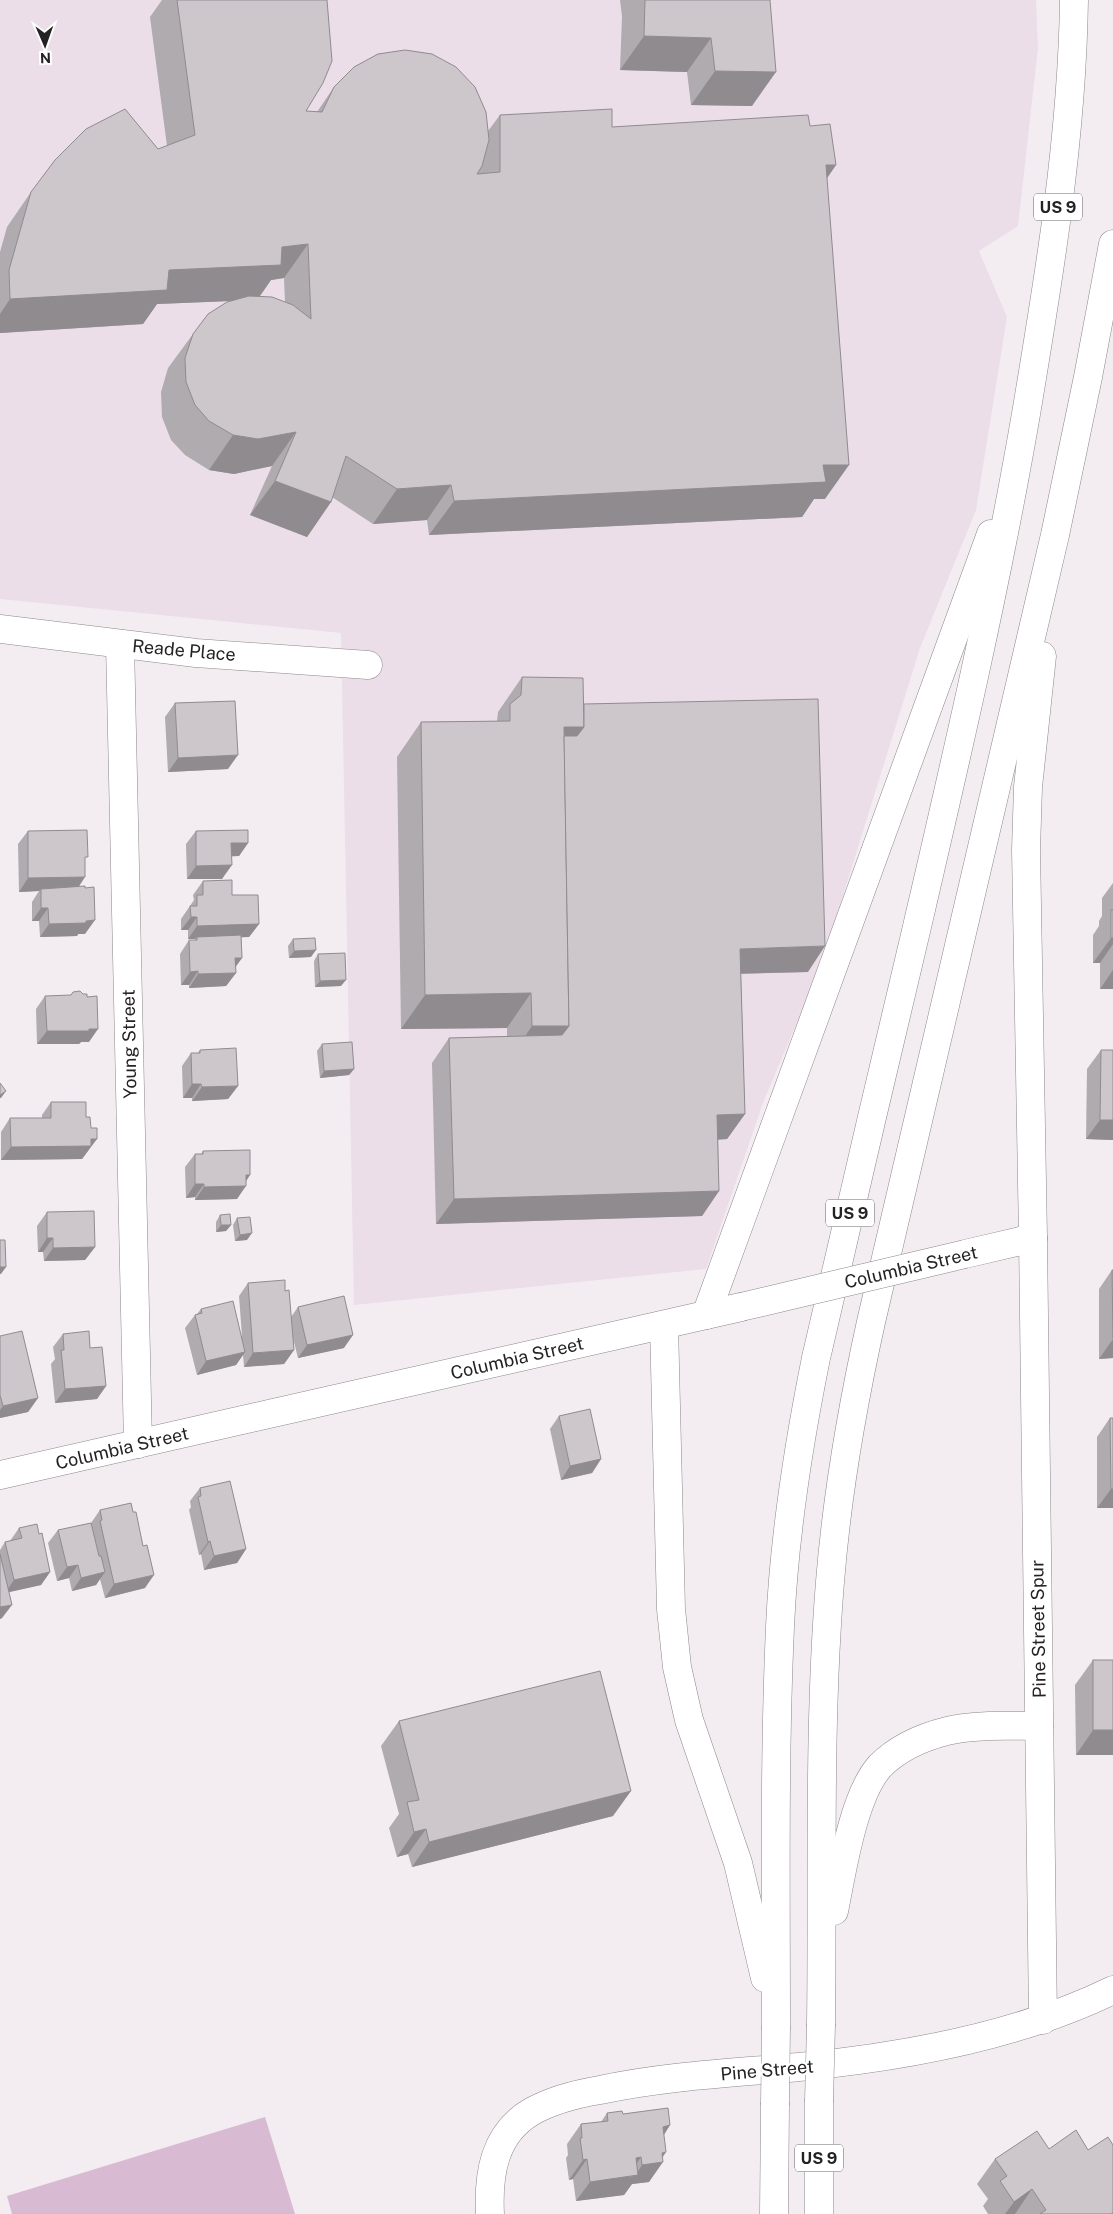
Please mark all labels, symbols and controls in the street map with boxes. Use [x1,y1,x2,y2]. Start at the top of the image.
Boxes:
north arrow [20,20,70,70]
text: N [40,50,51,66]
road number: US 9 [1034,193,1082,220]
street label: Reade Place [131,635,237,665]
street label: Young Street [118,989,140,1099]
road number: US 9 [826,1200,874,1226]
street label: Columbia Street [842,1241,980,1293]
street label: Columbia Street [448,1332,586,1384]
street label: Columbia Street [53,1422,191,1474]
street label: Pine Street Spur [1026,1560,1050,1698]
street label: Pine Street [720,2055,814,2085]
road number: US 9 [795,2144,843,2172]

